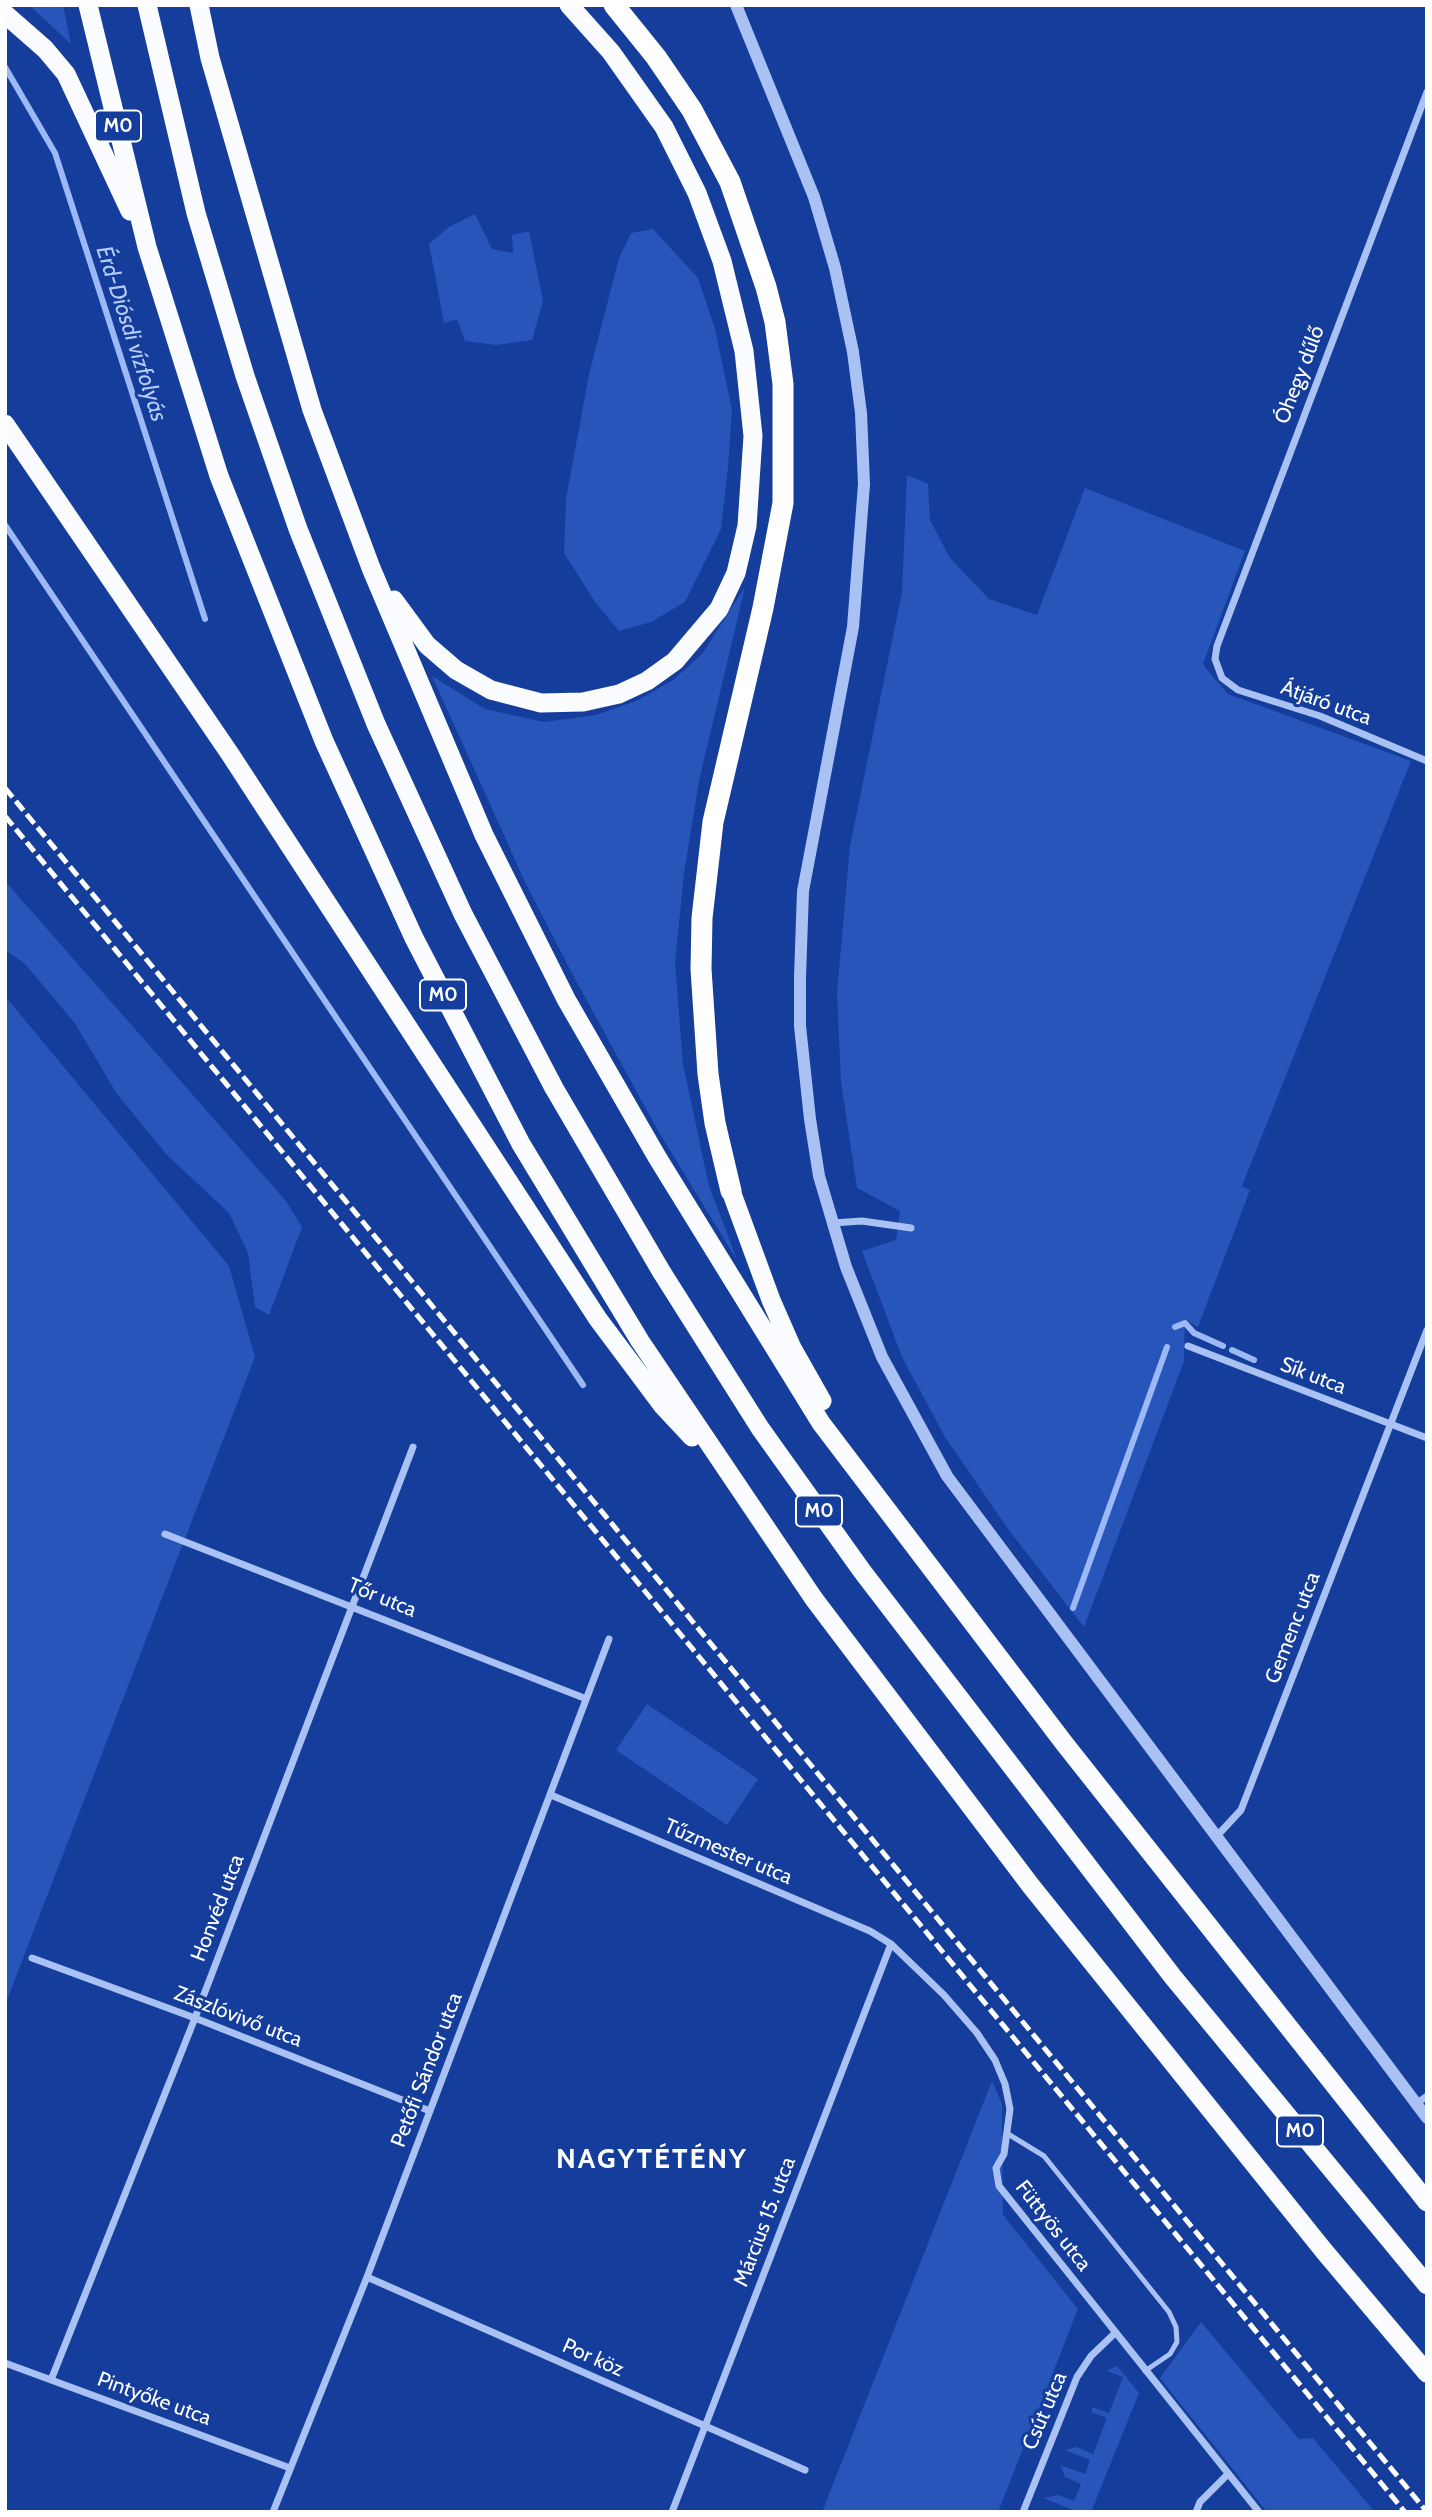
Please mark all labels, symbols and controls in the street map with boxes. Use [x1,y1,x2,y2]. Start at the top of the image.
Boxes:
road number: M0 [95,110,141,142]
water label: Érd-Diósdi vízfolyás [90,243,172,425]
street label: Óhegy dűlő [1270,322,1330,428]
street label: Átjáró utca [1277,675,1375,731]
road number: M0 [420,979,466,1010]
street label: Sík utca [1277,1352,1349,1400]
road number: M0 [796,1496,842,1526]
street label: Gemenc utca [1260,1569,1326,1687]
street label: Tőr utca [344,1573,420,1623]
street label: Tűzmester utca [660,1814,796,1890]
street label: Honvéd utca [186,1851,250,1965]
street label: Zászlóvivő utca [170,1981,306,2053]
street label: Petőfi Sándor utca [386,1989,468,2151]
road number: M0 [1277,2116,1323,2146]
district label: NAGYTÉTÉNY [557,2143,747,2177]
street label: Március 15. utca [729,2154,801,2290]
street label: Füttyös utca [1010,2176,1096,2276]
street label: Por köz [558,2333,628,2383]
street label: Pintyőke utca [94,2367,214,2431]
street label: Csút utca [1017,2368,1073,2454]

